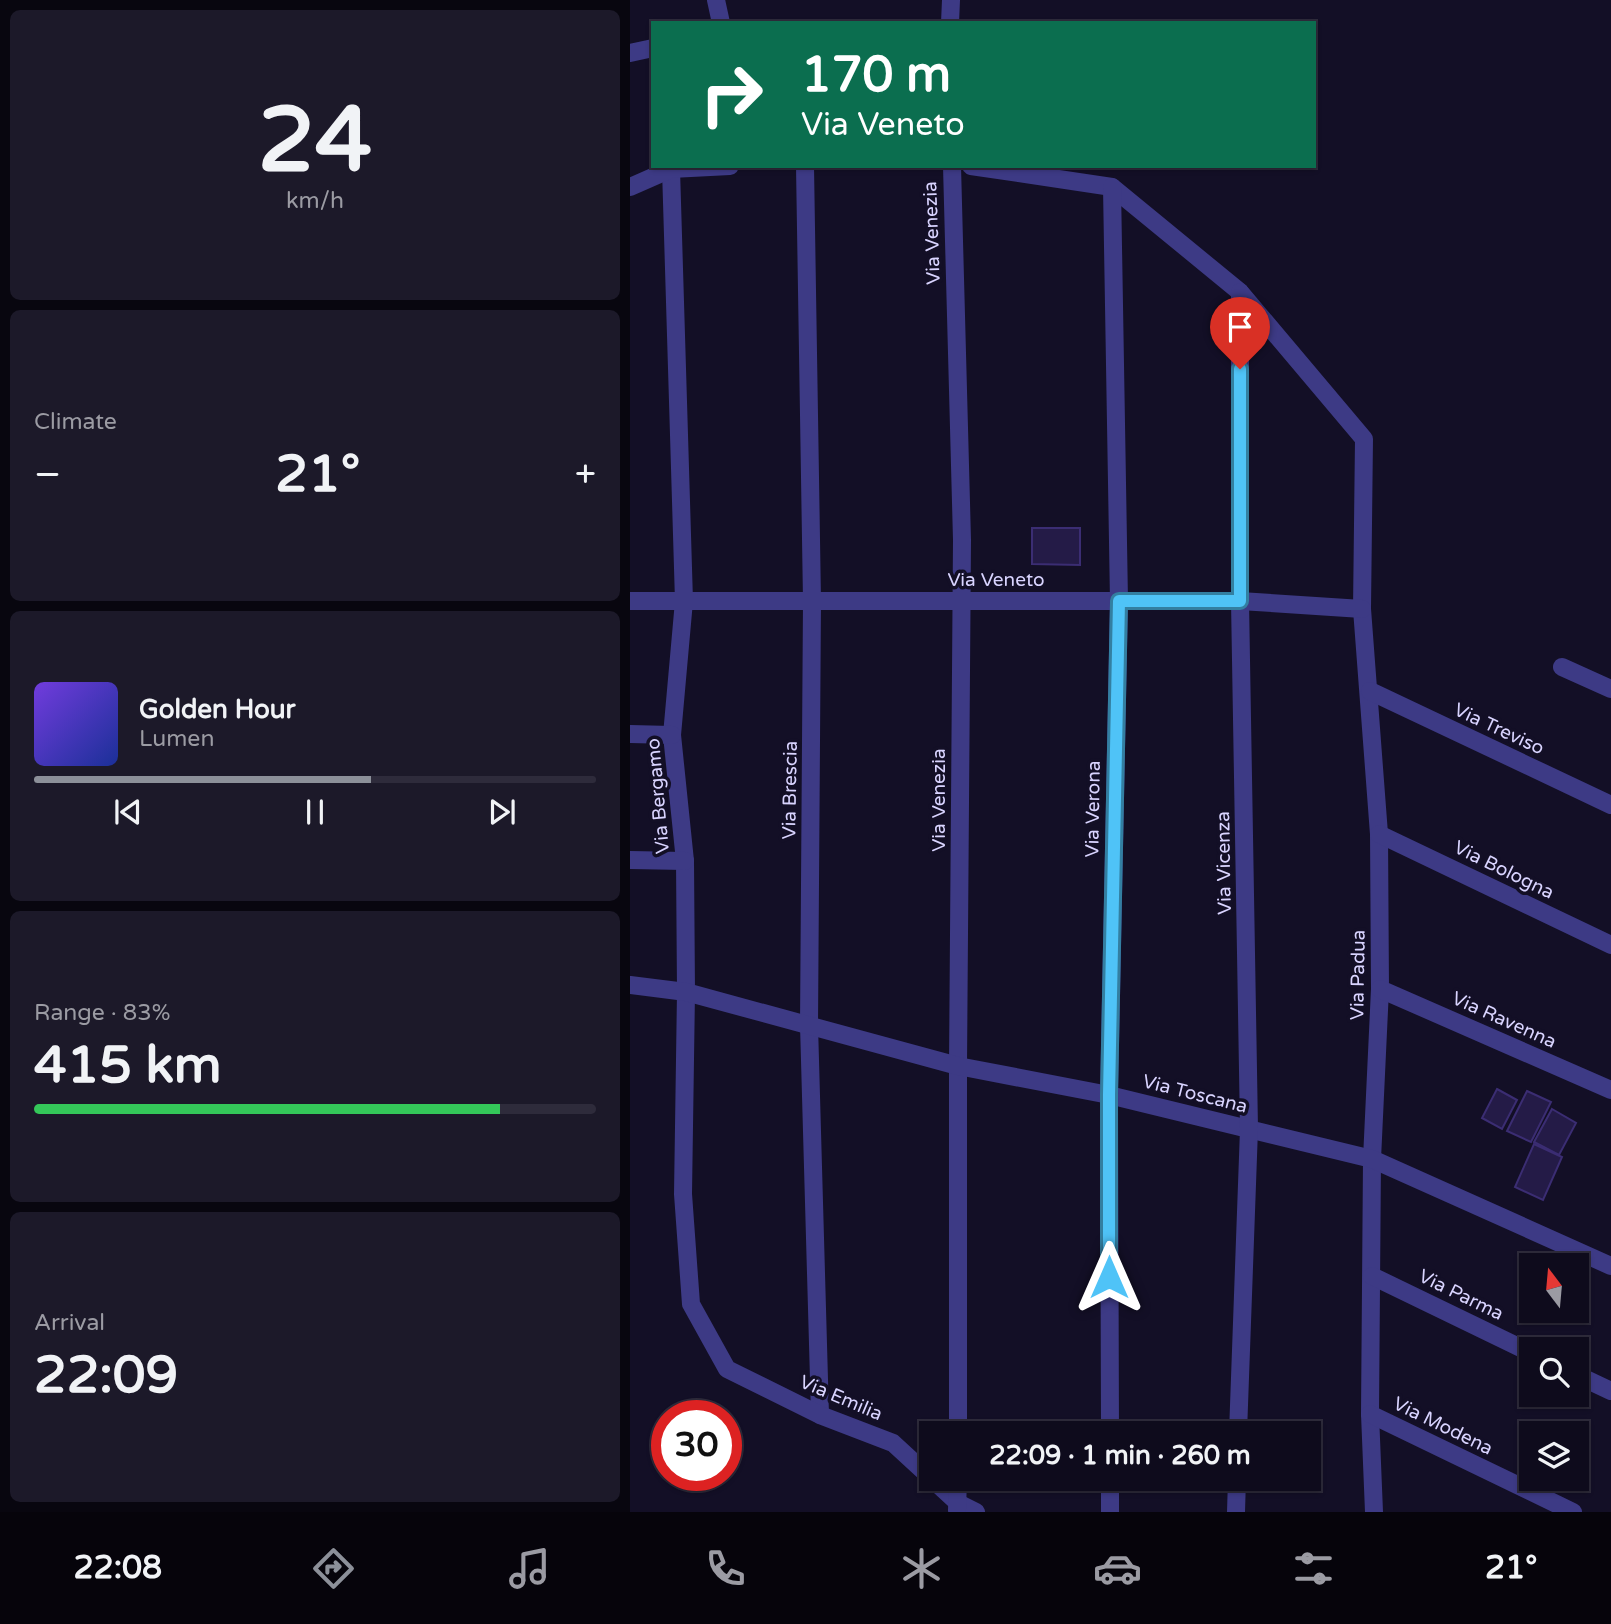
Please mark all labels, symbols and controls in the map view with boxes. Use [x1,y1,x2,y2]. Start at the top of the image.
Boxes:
text: 170 m [801,46,951,105]
icon: right [686,49,777,140]
text: 24 [258,86,372,196]
text: Via Veneto [801,106,965,144]
street label: Via Venezia [919,181,945,285]
text: km/h [286,187,344,215]
pin [1210,297,1270,369]
icon: arrive [1221,308,1259,346]
text: Climate [34,408,117,436]
text: 21° [275,443,360,506]
text: − [34,452,61,498]
text: + [575,452,596,498]
street label: Via Veneto [947,569,1045,591]
text: Golden Hour [139,694,296,725]
street label: Via Treviso [1450,699,1548,759]
text: Lumen [139,725,214,753]
street label: Via Bergamo [642,737,674,855]
street label: Via Brescia [778,740,802,840]
street label: Via Venezia [928,748,950,852]
street label: Via Verona [1081,760,1105,858]
icon: previous [109,793,147,831]
icon: pause [296,793,334,831]
icon: next [483,793,521,831]
street label: Via Vicenza [1212,811,1236,915]
street label: Via Bologna [1450,836,1558,904]
street label: Via Padua [1346,930,1370,1020]
street label: Via Ravenna [1448,987,1560,1053]
text: Range · 83% [34,999,170,1027]
text: 415 km [34,1034,222,1097]
street label: Via Toscana [1140,1070,1250,1118]
position arrow [1072,1240,1146,1314]
north arrow [1519,1253,1589,1323]
map controls [1519,1253,1589,1491]
street label: Via Parma [1415,1265,1507,1325]
text: Arrival [34,1309,105,1337]
button: search [1519,1337,1589,1407]
text: 22:09 [34,1344,178,1407]
street label: Via Emilia [796,1371,886,1425]
street label: Via Modena [1390,1392,1496,1460]
speed limit sign: 30 [651,1400,742,1491]
button: layers [1519,1421,1589,1491]
text: 22:09 · 1 min · 260 m [989,1440,1251,1471]
icon: directions [309,1544,358,1593]
icon: music [505,1544,554,1593]
icon: phone [701,1544,750,1593]
icon: climate [897,1544,946,1593]
icon: car [1093,1544,1142,1593]
icon: filters [1289,1544,1338,1593]
text: 22:08 [73,1549,162,1587]
text: 21° [1485,1549,1537,1587]

